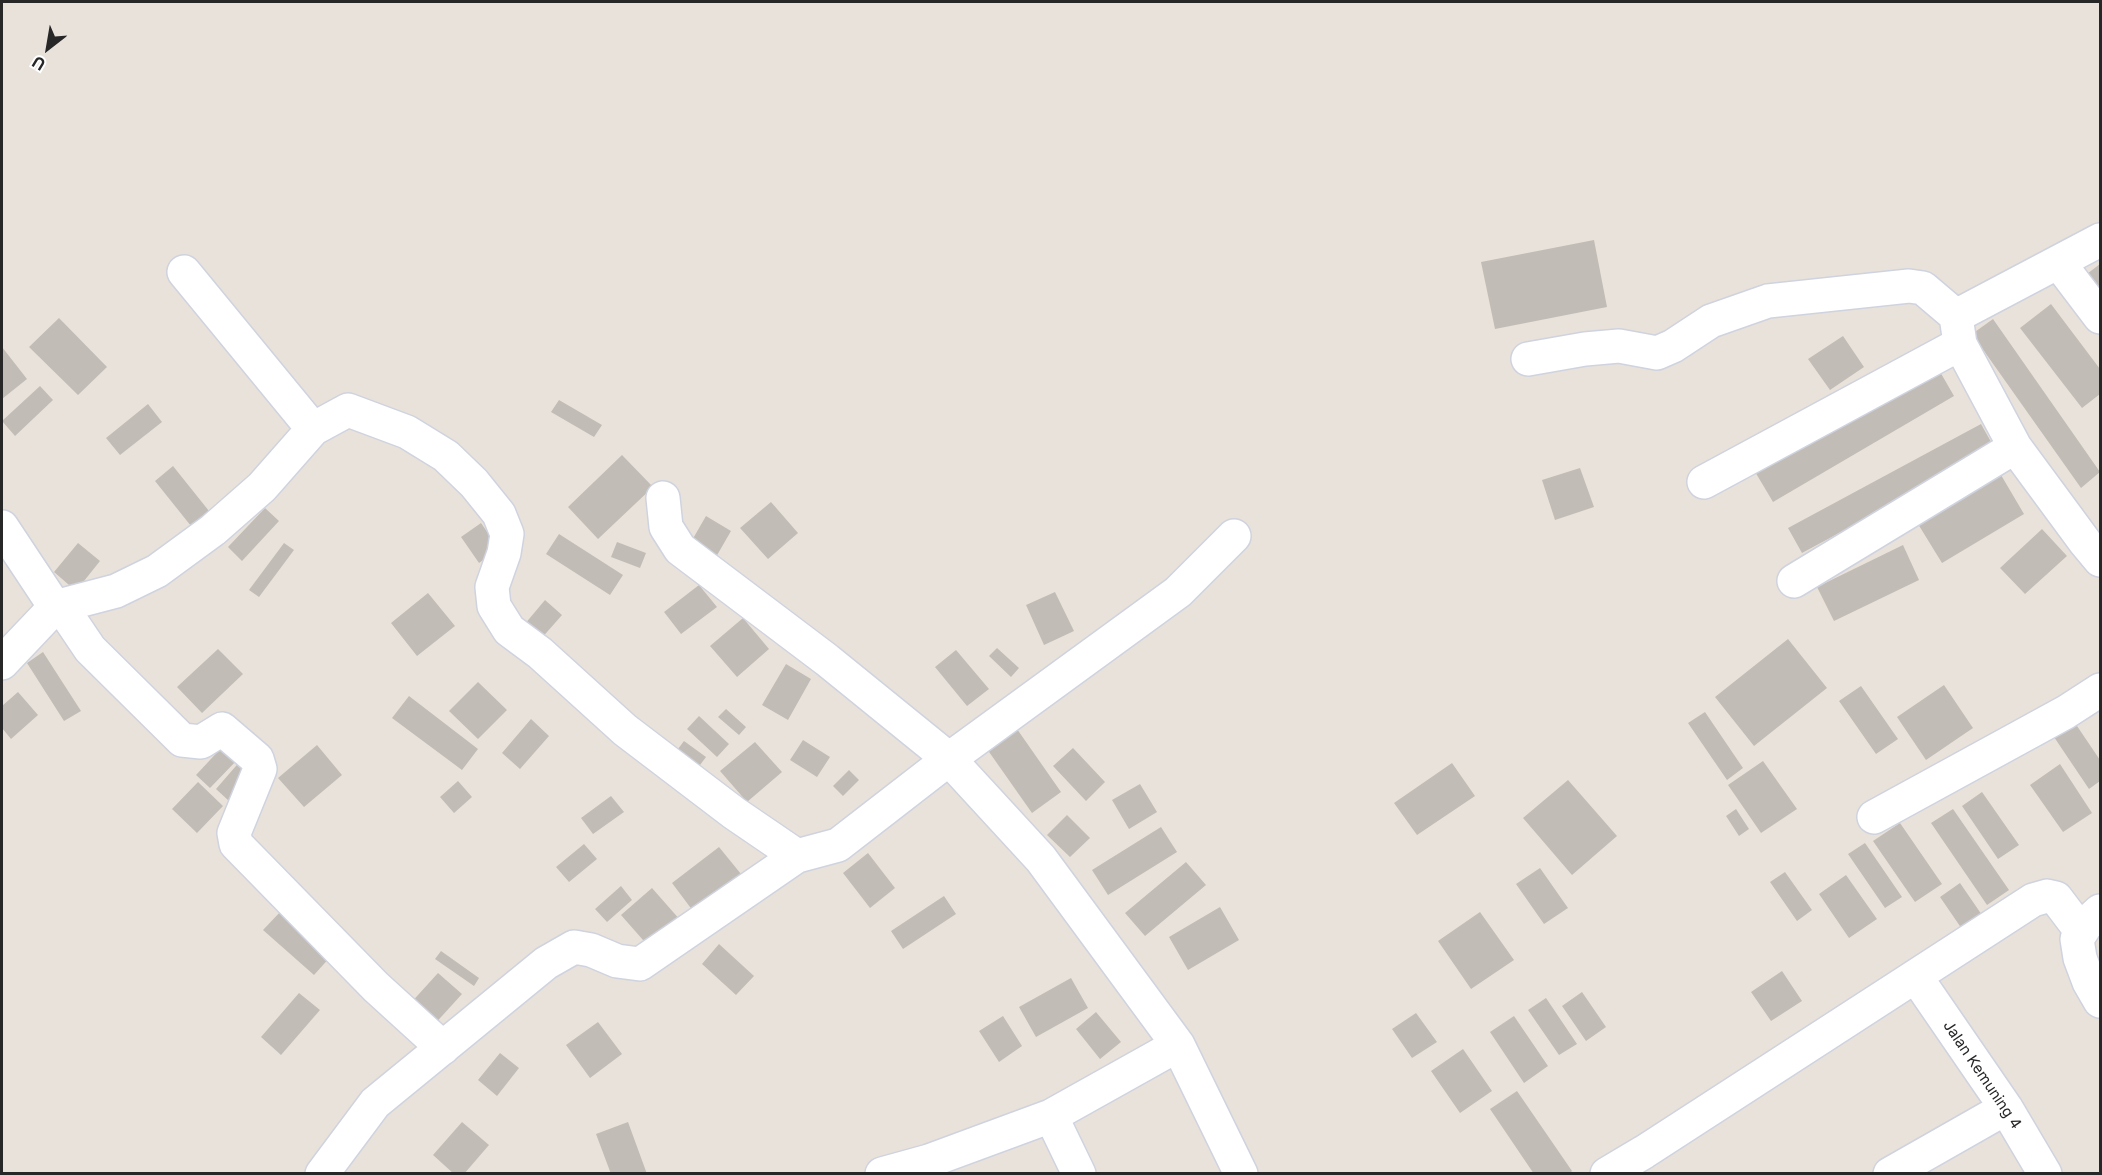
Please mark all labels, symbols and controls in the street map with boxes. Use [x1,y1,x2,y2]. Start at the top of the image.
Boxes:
north arrow [18,18,78,78]
text: U [29,52,49,75]
street label: Jalan Kemuning 4 [1939,1017,2025,1133]

